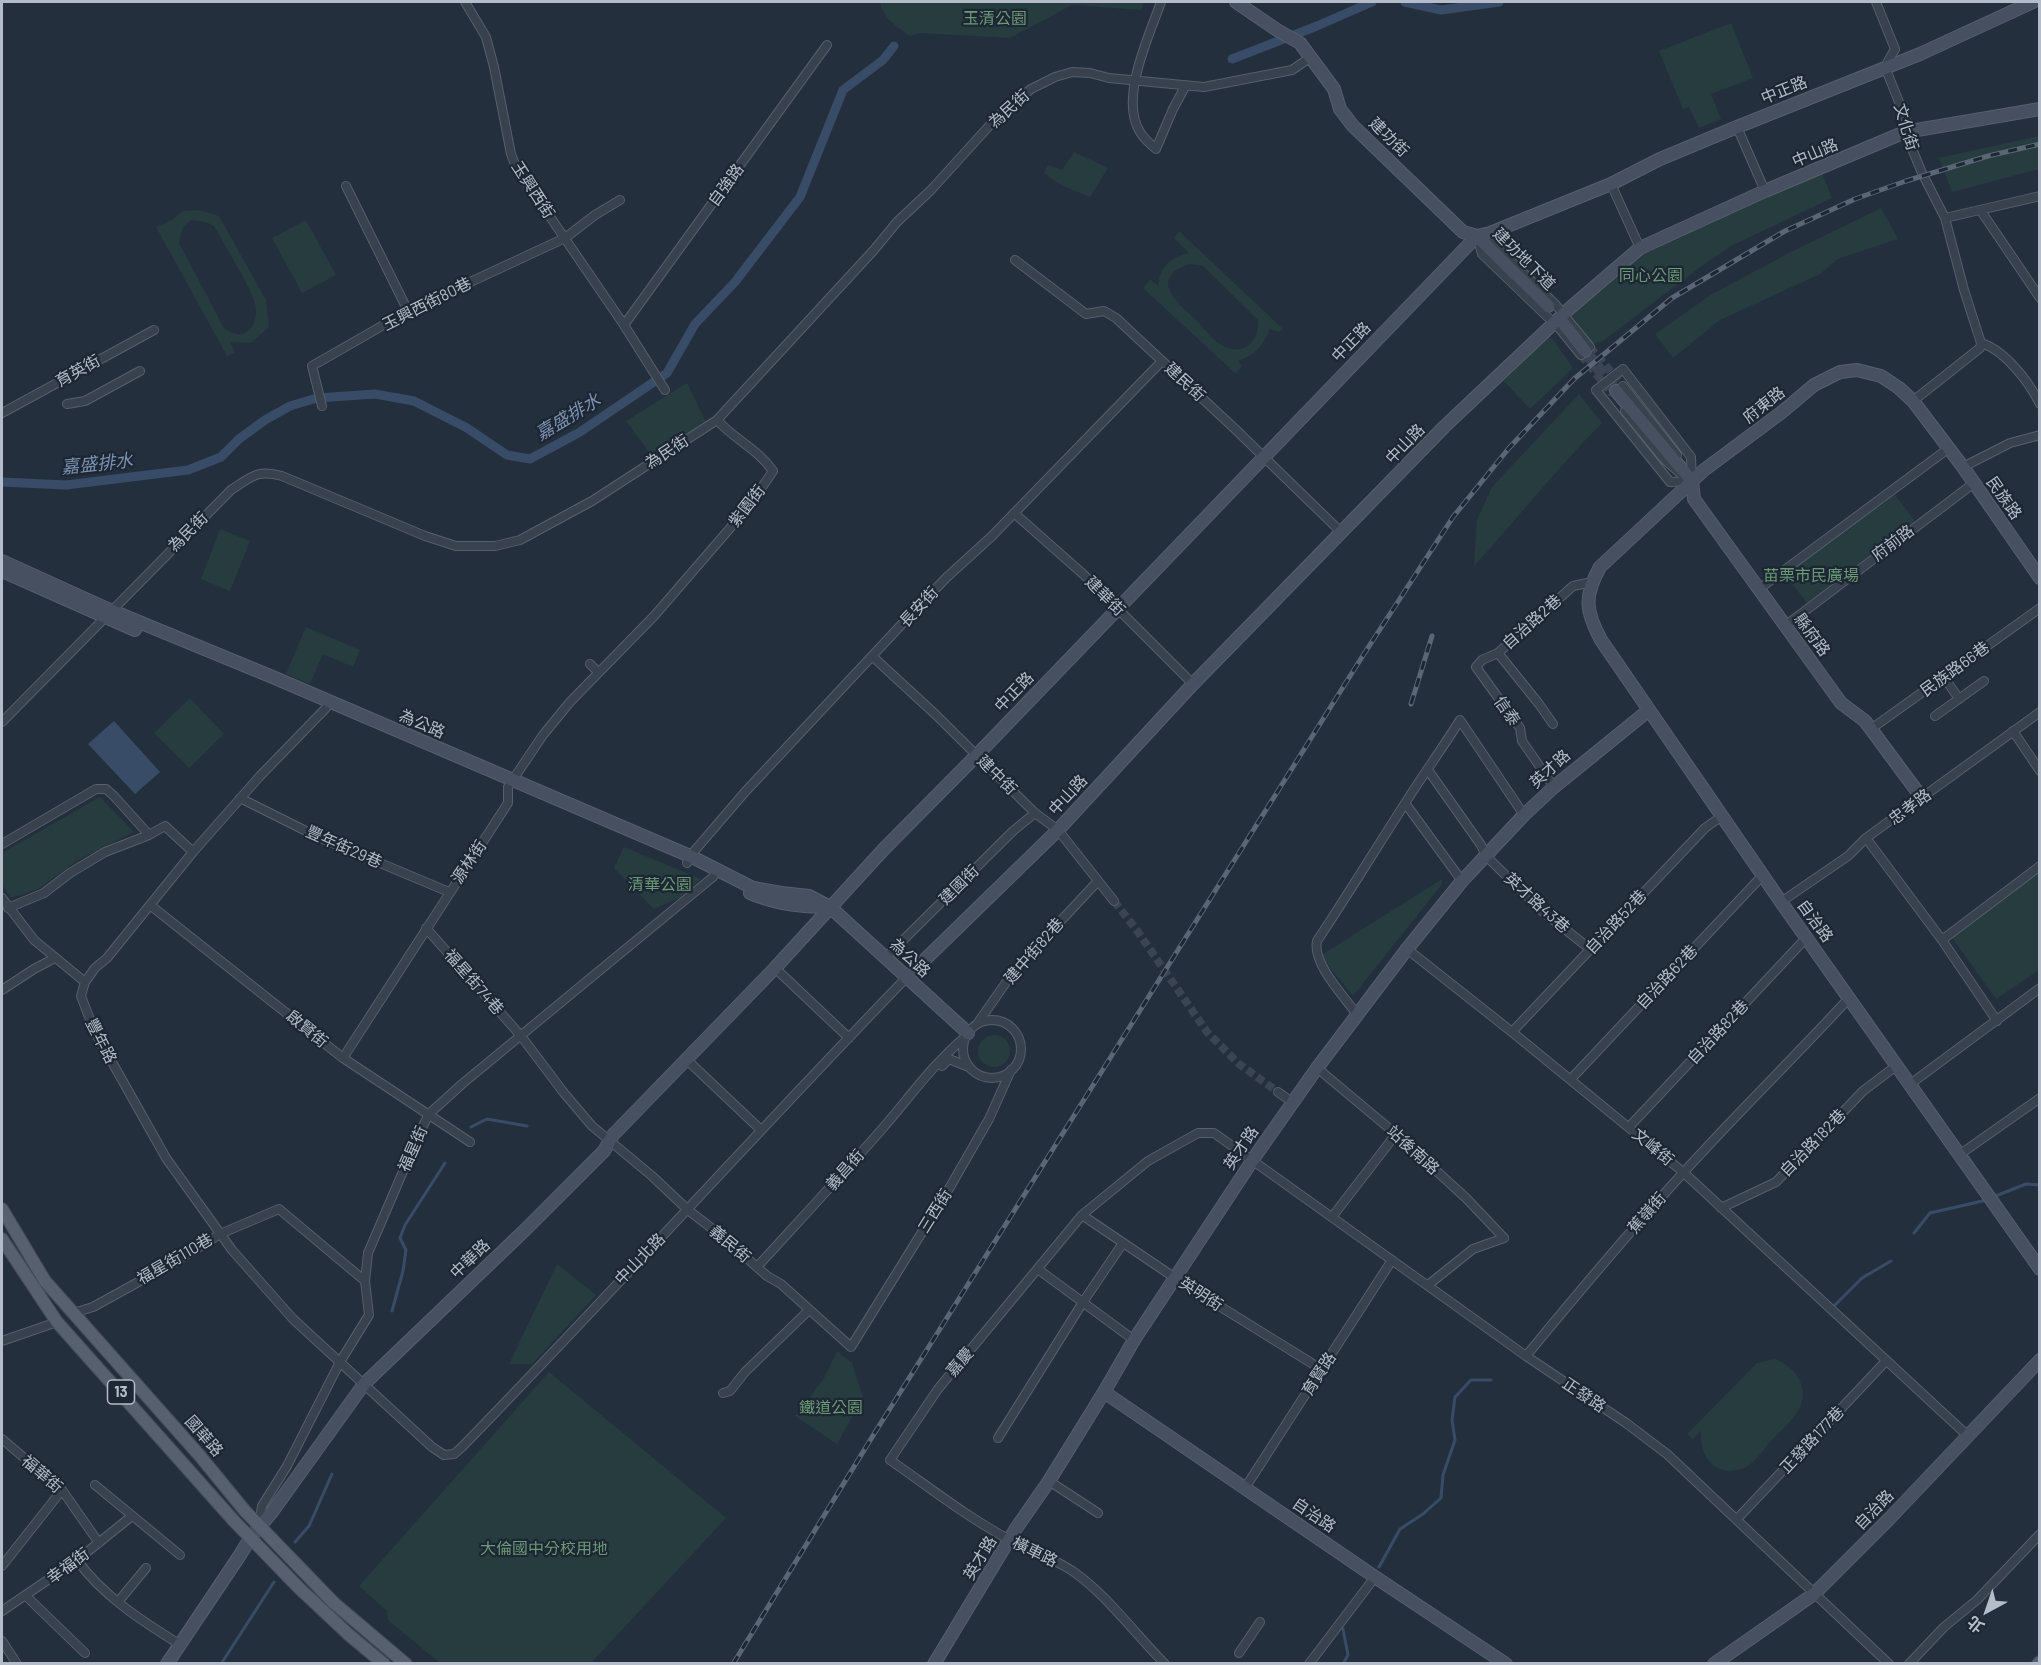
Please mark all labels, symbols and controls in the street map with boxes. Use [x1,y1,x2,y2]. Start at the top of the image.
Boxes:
park label: 玉清公園 [963,9,1027,29]
street label: 中正路 [1758,72,1810,108]
street label: 為民街 [985,86,1033,132]
street label: 文化街 [1890,101,1922,153]
street label: 建功街 [1365,113,1413,161]
street label: 中山路 [1789,135,1841,171]
street label: 玉興西街 [508,158,558,222]
street label: 自強路 [704,160,748,210]
street label: 建功地下道 [1489,224,1559,294]
park label: 同心公園 [1619,266,1683,286]
street label: 玉興西街80巷 [379,273,475,335]
street label: 中正路 [1327,318,1375,366]
street label: 育英街 [52,351,104,391]
street label: 建民街 [1161,359,1209,405]
street label: 府東路 [1739,383,1789,427]
water label: 嘉盛排水 [532,389,604,445]
street label: 中山路 [1381,420,1429,468]
street label: 為民街 [642,431,692,473]
water label: 嘉盛排水 [60,449,134,479]
street label: 民族路 [1982,473,2026,523]
street label: 紫園街 [725,481,769,531]
street label: 為民街 [164,508,212,556]
street label: 府前路 [1868,521,1918,565]
park label: 苗栗市民廣場 [1763,566,1859,586]
street label: 建華街 [1081,572,1129,620]
street label: 長安街 [896,583,942,631]
street label: 自治路2巷 [1499,591,1565,653]
street label: 縣府路 [1790,610,1834,660]
street label: 民族路66巷 [1917,638,1993,700]
street label: 中正路 [990,668,1038,716]
street label: 信泰 [1490,692,1524,730]
street label: 為公路 [396,706,448,742]
street label: 英才路 [1526,746,1574,792]
street label: 建中街 [973,751,1021,799]
street label: 中山路 [1045,771,1091,819]
street label: 忠孝路 [1885,785,1935,829]
street label: 豐年街29巷 [303,822,385,872]
street label: 源林街 [448,837,490,887]
street label: 建國街 [935,861,983,909]
street label: 英才路43巷 [1500,869,1574,937]
park label: 清華公園 [628,875,692,895]
street label: 自治路52巷 [1581,886,1651,958]
street label: 自治路 [1793,896,1837,946]
street label: 建中街82巷 [1000,914,1068,988]
street label: 為公路 [886,935,934,981]
street label: 自治路62巷 [1632,941,1702,1013]
street label: 福星街74巷 [440,945,508,1019]
street label: 自治路82巷 [1683,996,1753,1068]
street label: 啟賢街 [282,1006,332,1052]
street label: 豐年路 [82,1015,120,1067]
street label: 自治路182巷 [1776,1105,1850,1181]
street label: 站後南路 [1383,1121,1443,1179]
street label: 福星街 [394,1123,432,1175]
street label: 英才路 [1220,1123,1262,1173]
street label: 文峰街 [1628,1124,1678,1170]
street label: 義昌街 [822,1146,868,1194]
street label: 三西街 [914,1186,956,1236]
street label: 蕉嶺街 [1624,1189,1670,1237]
street label: 義民街 [705,1221,755,1267]
street label: 中山北路 [611,1229,669,1289]
street label: 福星街110巷 [134,1230,216,1288]
street label: 中華路 [446,1235,494,1283]
street label: 英明街 [1176,1273,1226,1315]
street label: 嘉慶 [942,1344,978,1380]
street label: 育賢路 [1298,1349,1340,1399]
street label: 正發路 [1559,1374,1609,1416]
road number: 13 [108,1380,134,1404]
park label: 鐵道公園 [799,1398,863,1418]
street label: 正發路177巷 [1776,1402,1848,1478]
street label: 國華路 [181,1412,227,1460]
street label: 福華街 [18,1451,66,1497]
street label: 自治路 [1850,1486,1898,1534]
street label: 自治路 [1289,1494,1339,1536]
street label: 英才路 [959,1532,1001,1584]
street label: 橫車路 [1009,1533,1061,1571]
park label: 大倫國中分校用地 [480,1539,608,1559]
street label: 幸福街 [43,1544,93,1588]
north arrow [1957,1581,2017,1641]
text: 北 [1963,1613,1987,1638]

